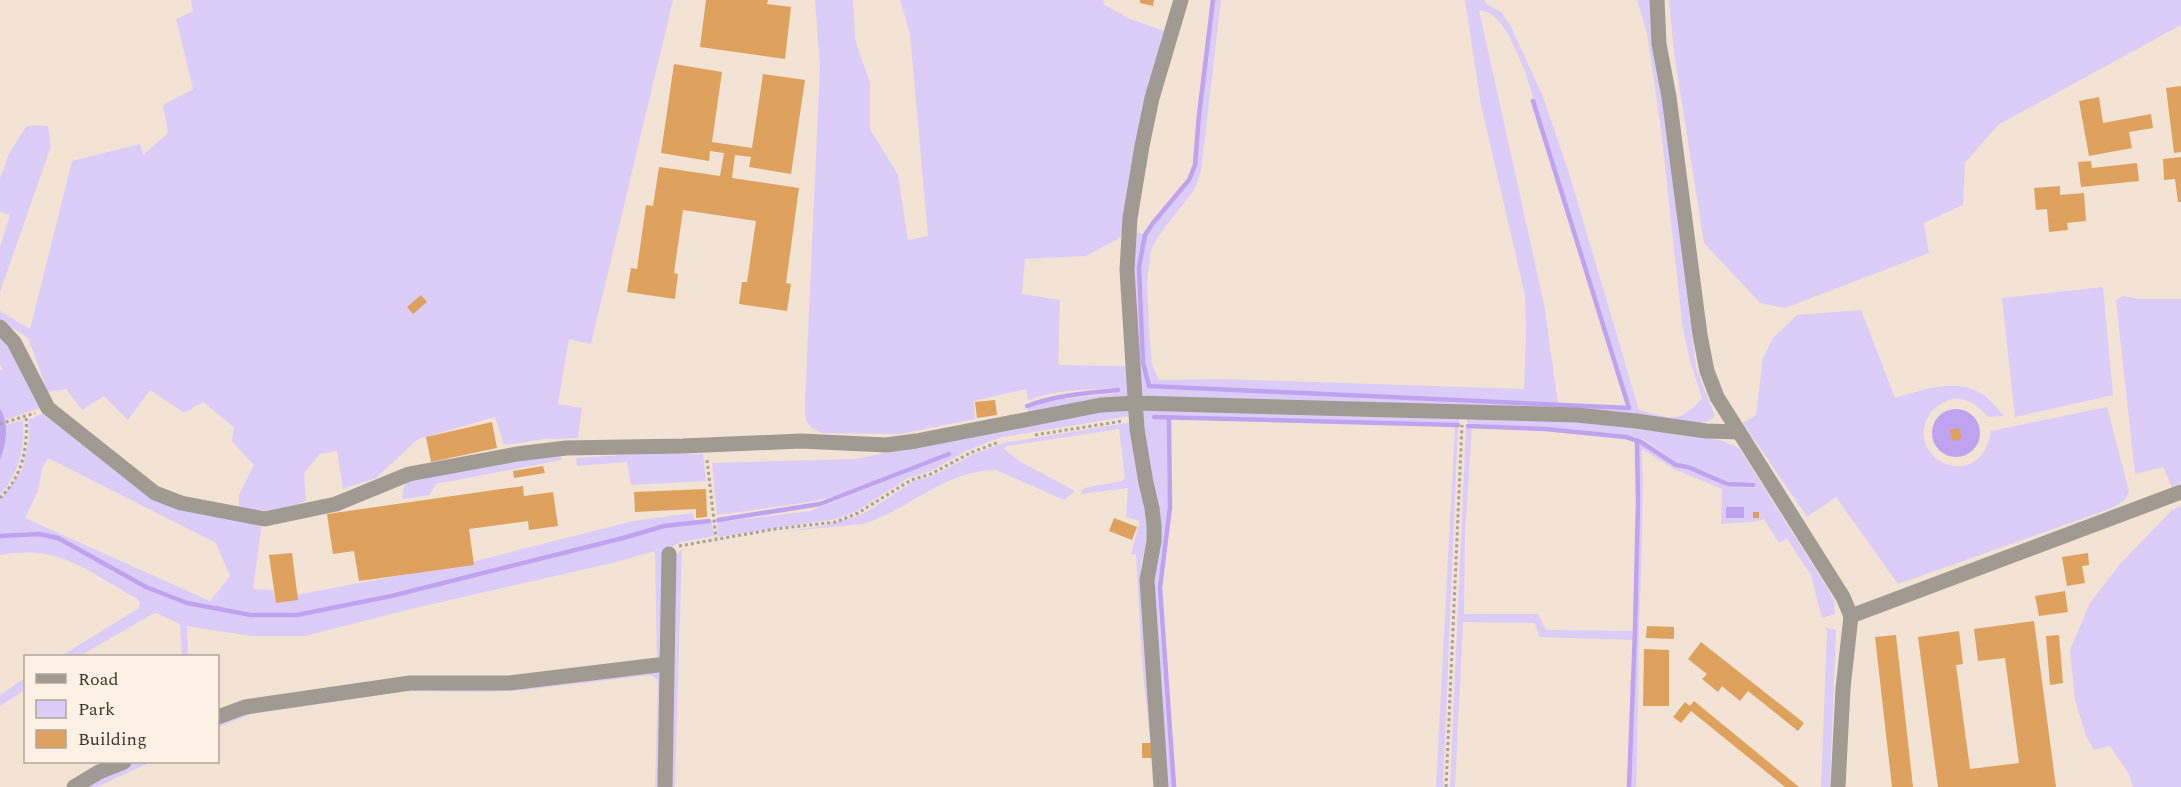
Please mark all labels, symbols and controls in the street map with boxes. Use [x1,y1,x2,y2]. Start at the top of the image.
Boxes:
legend [24,655,219,763]
text: Road [78,666,119,693]
text: Park [78,696,115,723]
text: Building [78,726,147,753]

